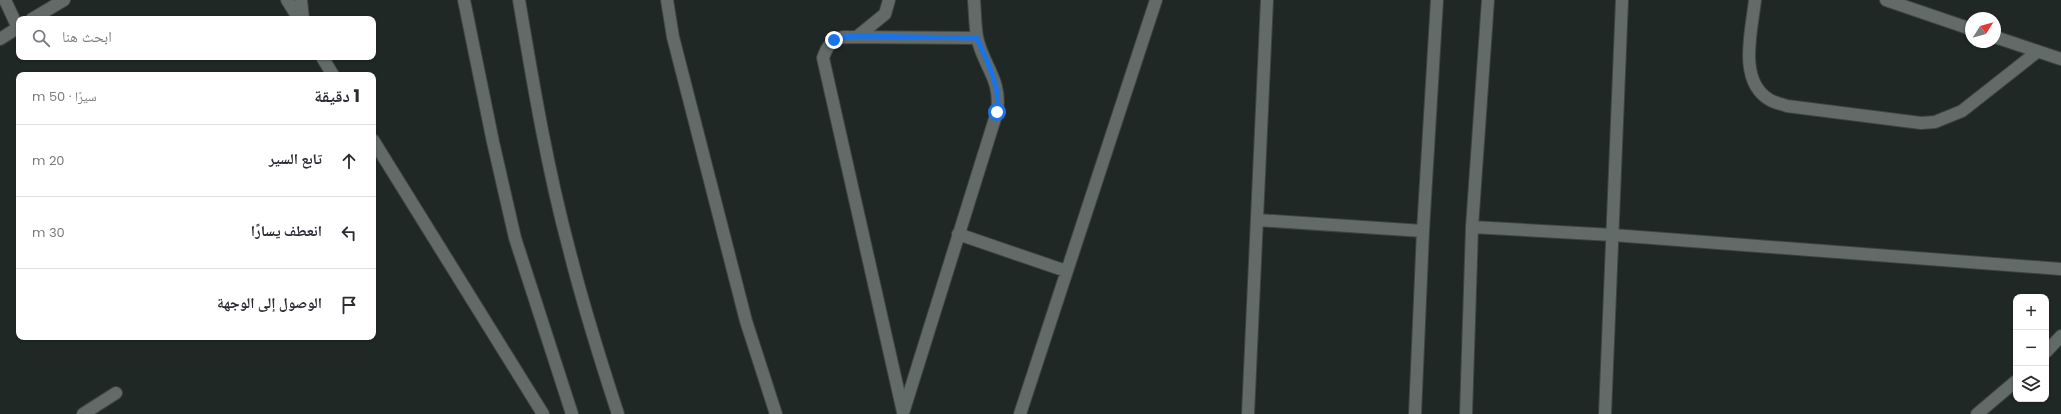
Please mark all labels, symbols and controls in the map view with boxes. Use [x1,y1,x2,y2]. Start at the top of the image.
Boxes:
north arrow [1965,12,2001,48]
search box [16,16,376,60]
text: ابحث هنا [62,26,112,47]
icon: search [30,27,52,49]
route end [825,31,843,49]
text: 1 دقيقة [314,84,360,108]
text: سيرًا · 50 m [32,87,96,106]
route start [988,103,1006,121]
text: تابع السير [269,148,322,169]
icon: ahead [338,150,360,172]
text: 20 m [32,151,65,170]
text: انعطف يسارًا [251,220,322,241]
icon: left [338,222,360,244]
text: 30 m [32,223,65,242]
text: الوصول إلى الوجهة [217,292,322,313]
icon: arrive [338,294,360,316]
map controls [2013,294,2049,402]
button: + [2013,294,2049,330]
button: − [2013,330,2049,366]
button: layers [2013,366,2049,402]

